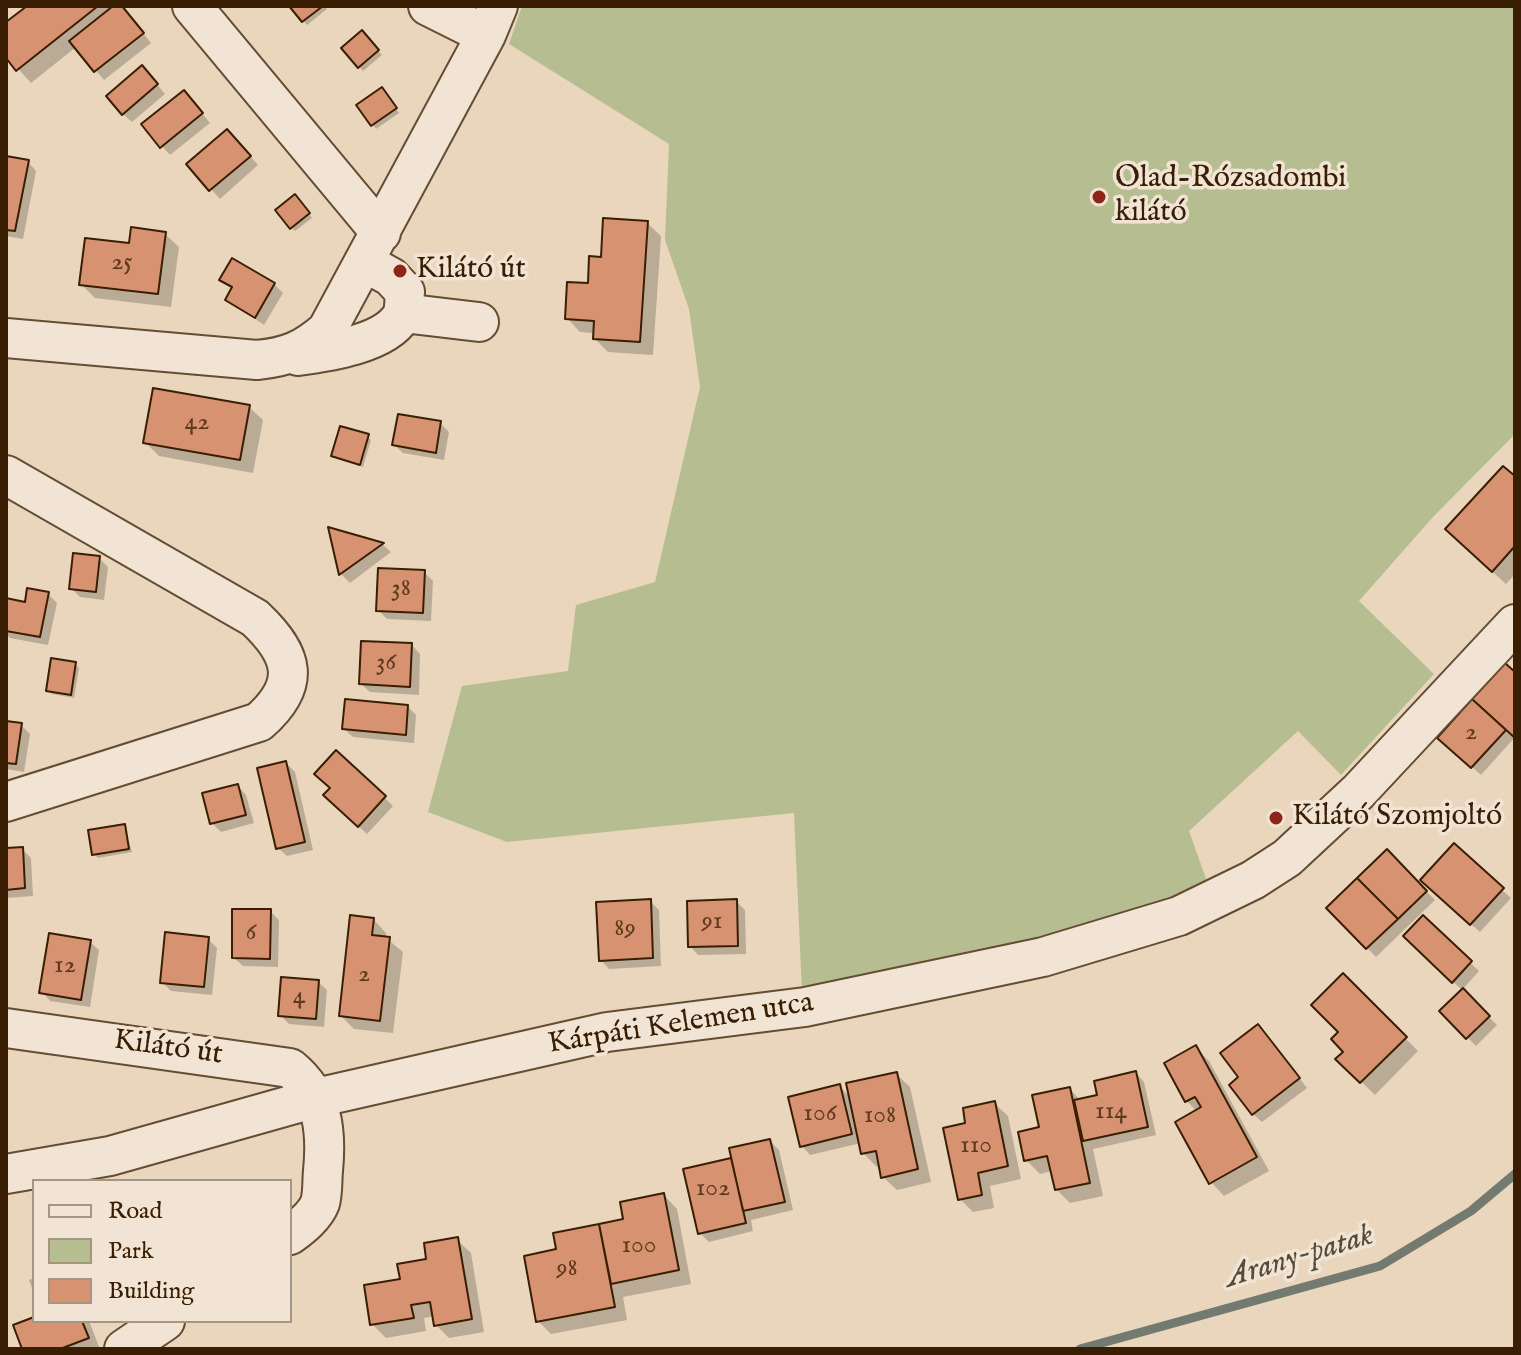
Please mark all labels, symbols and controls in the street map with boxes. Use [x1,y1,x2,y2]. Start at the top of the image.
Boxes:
place label: Olad-Rózsadombi kilátó [1115,162,1346,232]
marker: Olad-Rózsadombi kilátó [1090,188,1108,206]
house number: 25 [111,248,133,280]
place label: Kilátó út [416,253,526,289]
marker: Kilátó út [391,262,409,280]
house number: 42 [185,408,209,440]
house number: 38 [391,574,411,606]
house number: 36 [376,648,396,680]
house number: 2 [1465,718,1477,750]
place label: Kilátó Szomjoltó [1292,800,1502,836]
marker: Kilátó Szomjoltó [1267,809,1285,827]
house number: 91 [702,907,722,939]
house number: 89 [614,914,636,946]
house number: 6 [246,918,256,950]
house number: 12 [54,951,76,983]
house number: 2 [358,960,370,992]
house number: 4 [293,982,305,1014]
street label: Kárpáti Kelemen utca [546,986,816,1064]
street label: Kilátó út [111,1024,225,1074]
house number: 114 [1095,1097,1127,1129]
house number: 106 [803,1099,837,1131]
house number: 108 [864,1101,896,1133]
house number: 110 [960,1131,992,1163]
house number: 102 [696,1174,730,1206]
legend [32,1179,292,1323]
text: Road [108,1196,162,1227]
water label: Arany-patak [1222,1217,1378,1299]
house number: 100 [621,1231,657,1263]
text: Park [108,1236,154,1267]
house number: 98 [556,1254,578,1286]
text: Building [108,1276,194,1307]

